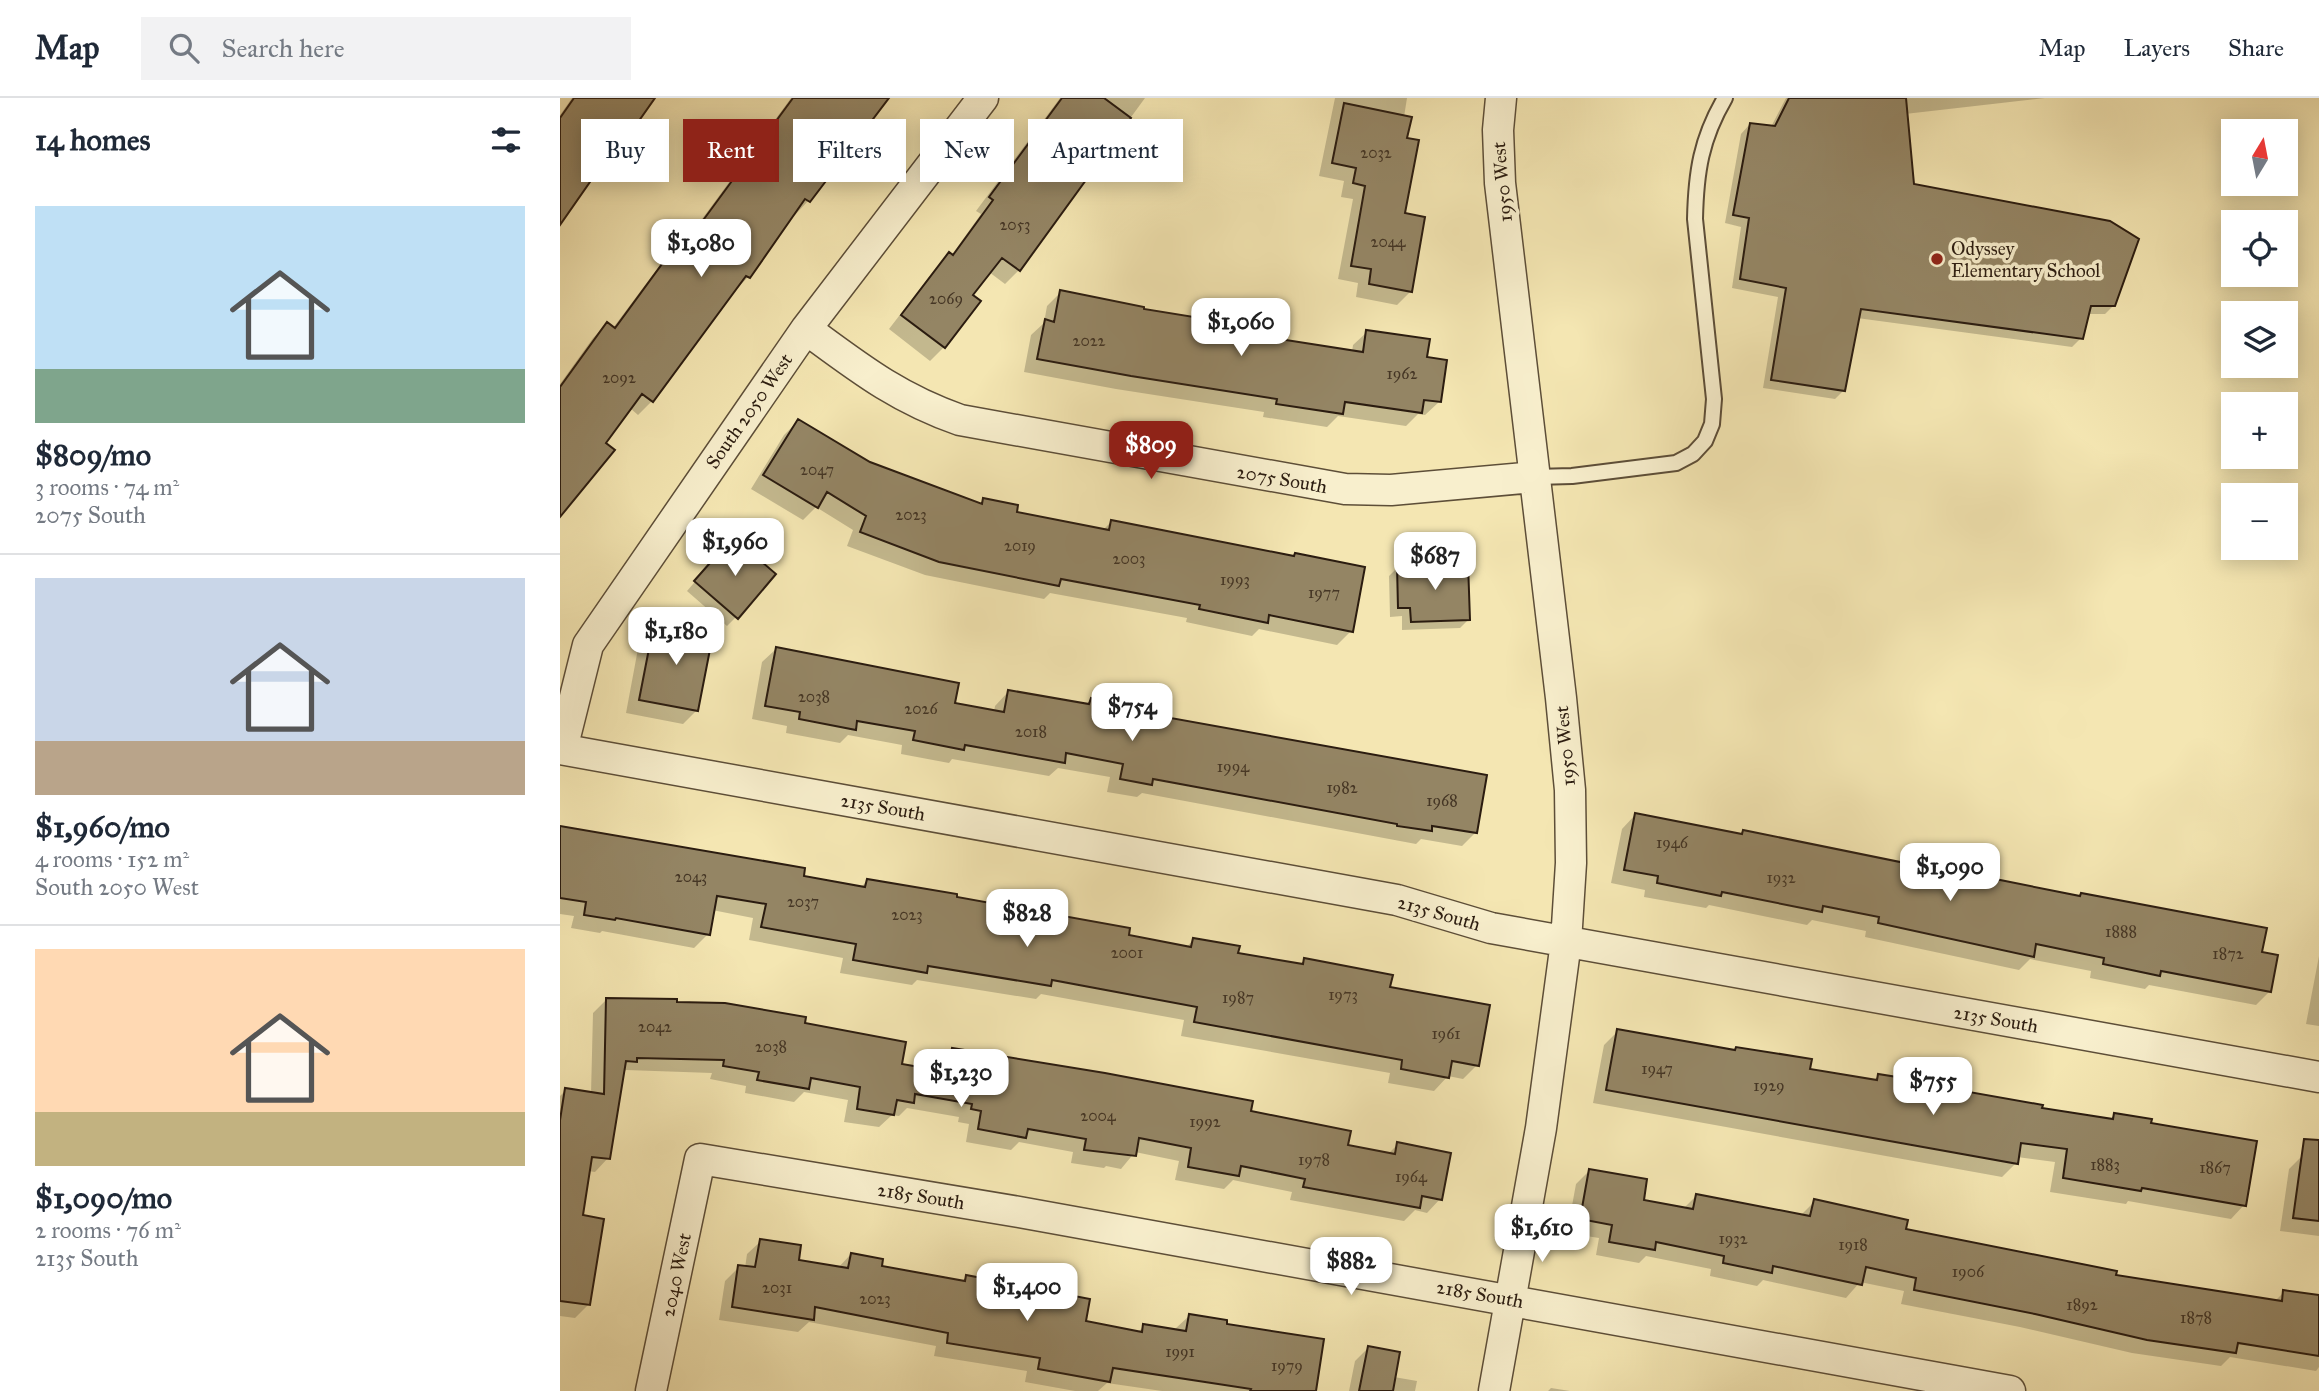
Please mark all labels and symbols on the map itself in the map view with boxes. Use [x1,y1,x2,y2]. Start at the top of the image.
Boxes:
north arrow [2221,119,2298,196]
street label: 1950 West [1487,141,1517,223]
house number: 2032 [1360,143,1392,162]
house number: 2053 [999,215,1031,234]
pin: $1,080 [644,220,758,279]
house number: 2044 [1370,232,1407,251]
place label: Odyssey Elementary School [1951,237,2101,282]
marker: Odyssey Elementary School [1929,251,1945,267]
house number: 2069 [929,289,963,308]
pin: $1,060 [1184,299,1298,358]
house number: 2022 [1073,331,1106,350]
street label: South 2050 West [701,349,797,473]
house number: 1962 [1387,364,1418,383]
house number: 2092 [602,368,636,387]
pin: $809 [1110,422,1192,481]
house number: 2047 [800,460,834,479]
street label: 2075 South [1235,460,1330,498]
house number: 2023 [895,505,927,524]
pin: $1,960 [678,518,792,578]
pin: $687 [1394,532,1476,592]
house number: 2019 [1004,536,1036,555]
house number: 2003 [1113,549,1145,568]
house number: 1993 [1220,570,1250,589]
house number: 1977 [1308,583,1340,602]
pin: $1,180 [619,608,733,667]
pin: $754 [1091,684,1173,743]
house number: 2038 [798,687,830,706]
house number: 2026 [904,699,938,718]
street label: 1950 West [1550,705,1580,787]
house number: 2018 [1015,722,1047,741]
house number: 1994 [1217,757,1250,776]
house number: 1982 [1326,778,1358,797]
street label: 2135 South [839,788,928,826]
house number: 1968 [1426,791,1458,810]
house number: 1946 [1656,833,1689,852]
pin: $1,090 [1893,844,2007,903]
house number: 2043 [675,867,707,886]
house number: 1932 [1766,868,1796,887]
pin: $828 [986,890,1068,949]
street label: 2135 South [1395,890,1484,936]
house number: 2037 [787,892,819,911]
house number: 2023 [891,905,923,924]
house number: 1888 [2105,922,2137,941]
house number: 2001 [1111,943,1143,962]
house number: 1872 [2212,944,2244,963]
house number: 1973 [1328,985,1358,1004]
house number: 1987 [1222,988,1254,1007]
street label: 2135 South [1952,1000,2041,1038]
house number: 2042 [638,1017,672,1036]
house number: 1961 [1431,1024,1461,1043]
house number: 2038 [755,1037,787,1056]
pin: $1,230 [904,1049,1018,1109]
pin: $755 [1892,1058,1974,1117]
house number: 1947 [1641,1059,1673,1078]
house number: 1929 [1753,1076,1785,1095]
house number: 2004 [1080,1106,1117,1125]
house number: 1992 [1189,1112,1221,1131]
house number: 1978 [1298,1150,1330,1169]
house number: 1883 [2090,1155,2120,1174]
house number: 1867 [2199,1158,2231,1177]
house number: 1964 [1395,1167,1428,1186]
street label: 2185 South [876,1178,967,1214]
pin: $1,610 [1485,1204,1599,1264]
house number: 1932 [1718,1229,1748,1248]
street label: 2040 West [656,1231,696,1319]
house number: 1918 [1838,1235,1868,1254]
pin: $882 [1310,1238,1392,1297]
house number: 1906 [1952,1262,1985,1281]
pin: $1,400 [970,1264,1084,1323]
street label: 2185 South [1435,1275,1526,1313]
house number: 2031 [762,1278,792,1297]
house number: 2023 [859,1289,891,1308]
house number: 1892 [2066,1295,2098,1314]
house number: 1878 [2180,1308,2212,1327]
house number: 1991 [1165,1342,1195,1361]
house number: 1979 [1271,1356,1303,1375]

